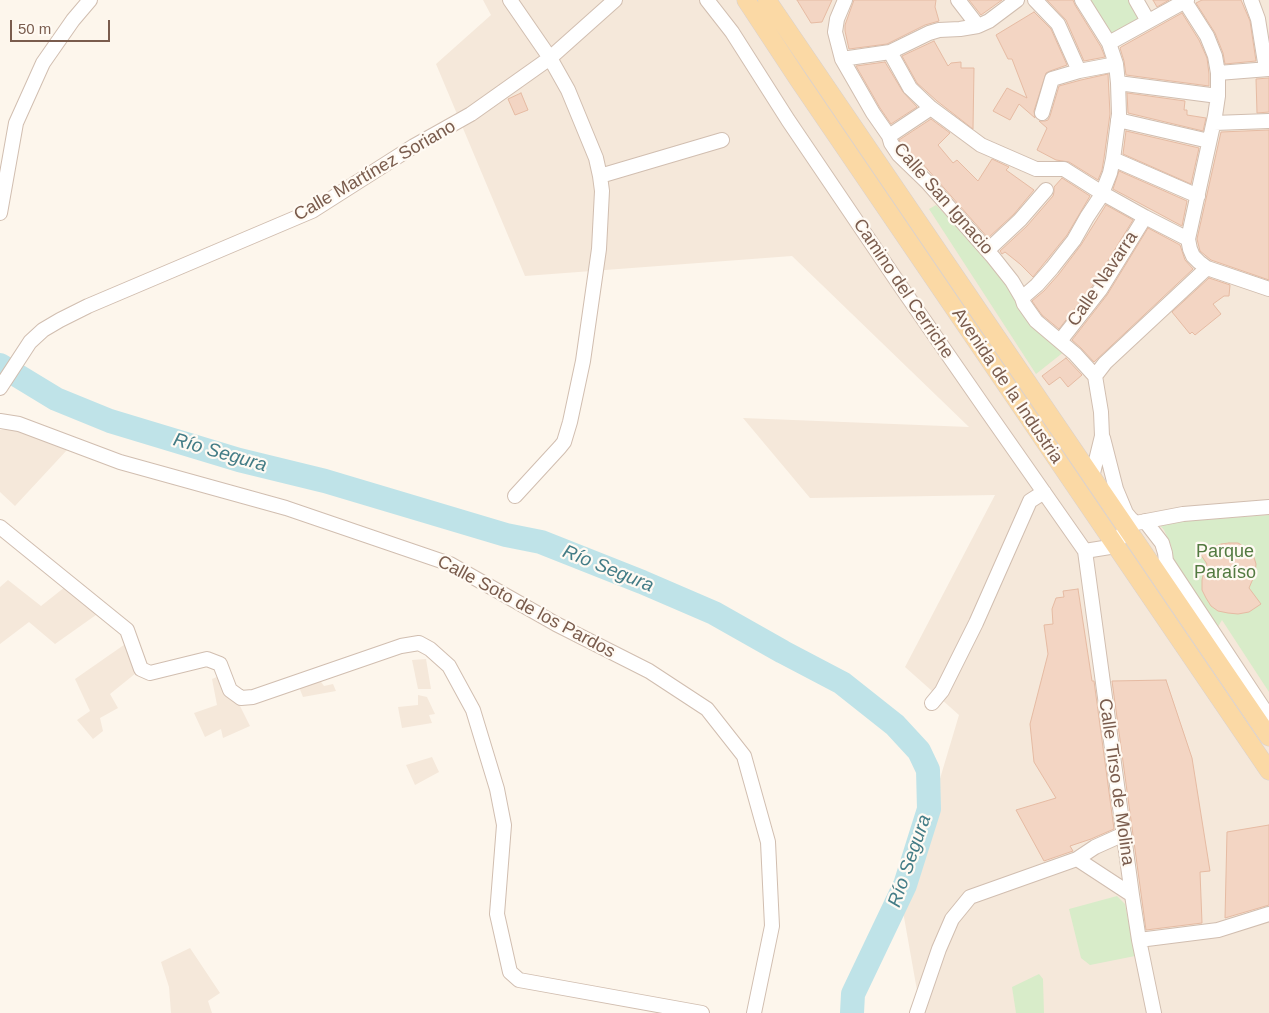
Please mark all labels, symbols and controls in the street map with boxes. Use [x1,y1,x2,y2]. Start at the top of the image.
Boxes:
scale bar [12,10,112,42]
text: 50 m [18,20,51,37]
street label: Calle Martínez Soriano [290,116,460,226]
street label: Calle San Ignacio [889,139,997,259]
street label: Camino del Cerriche [848,215,958,363]
street label: Calle Navarra [1063,227,1143,331]
street label: Avenida de la Industria [947,304,1067,468]
water label: Río Segura [171,429,269,477]
water label: Río Segura [559,540,657,598]
park label: Parque Paraíso [1194,541,1256,584]
street label: Calle Soto de los Pardos [433,551,619,663]
street label: Calle Tirso de Molina [1094,697,1138,867]
water label: Río Segura [884,812,936,910]

